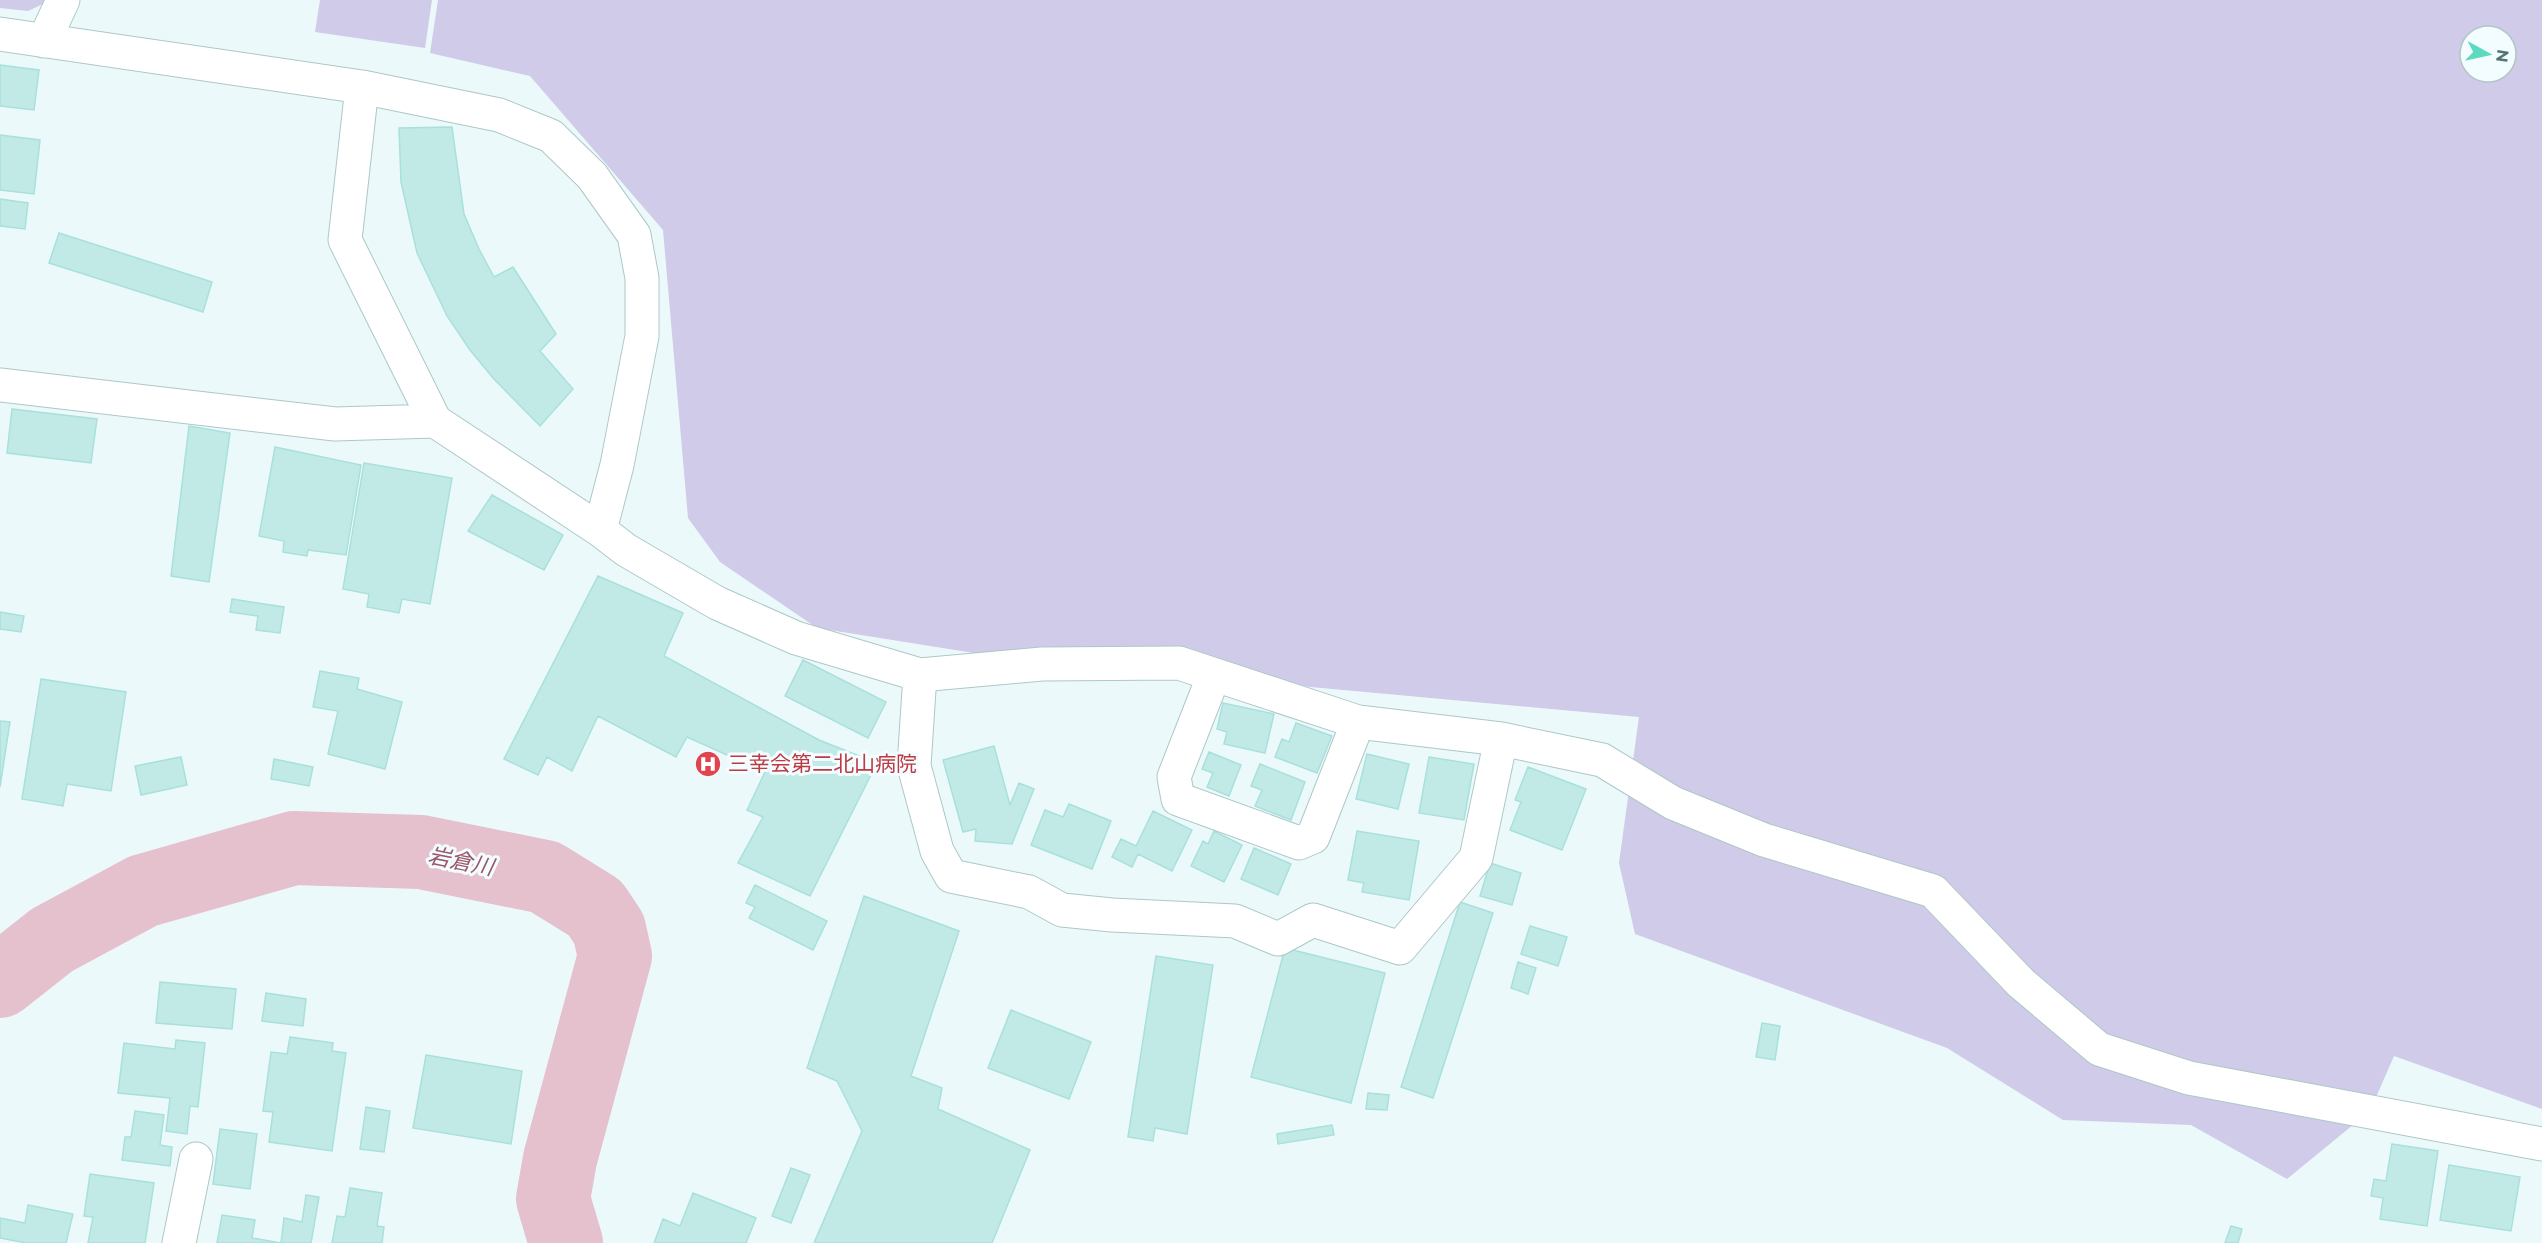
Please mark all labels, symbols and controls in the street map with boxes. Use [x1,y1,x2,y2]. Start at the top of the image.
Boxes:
north arrow [2458,24,2518,84]
text: N [2492,48,2513,64]
hospital icon: 三幸会第二北山病院 [693,749,723,779]
place label: 三幸会第二北山病院 [728,751,917,776]
water label: 岩倉川 [426,842,498,881]

